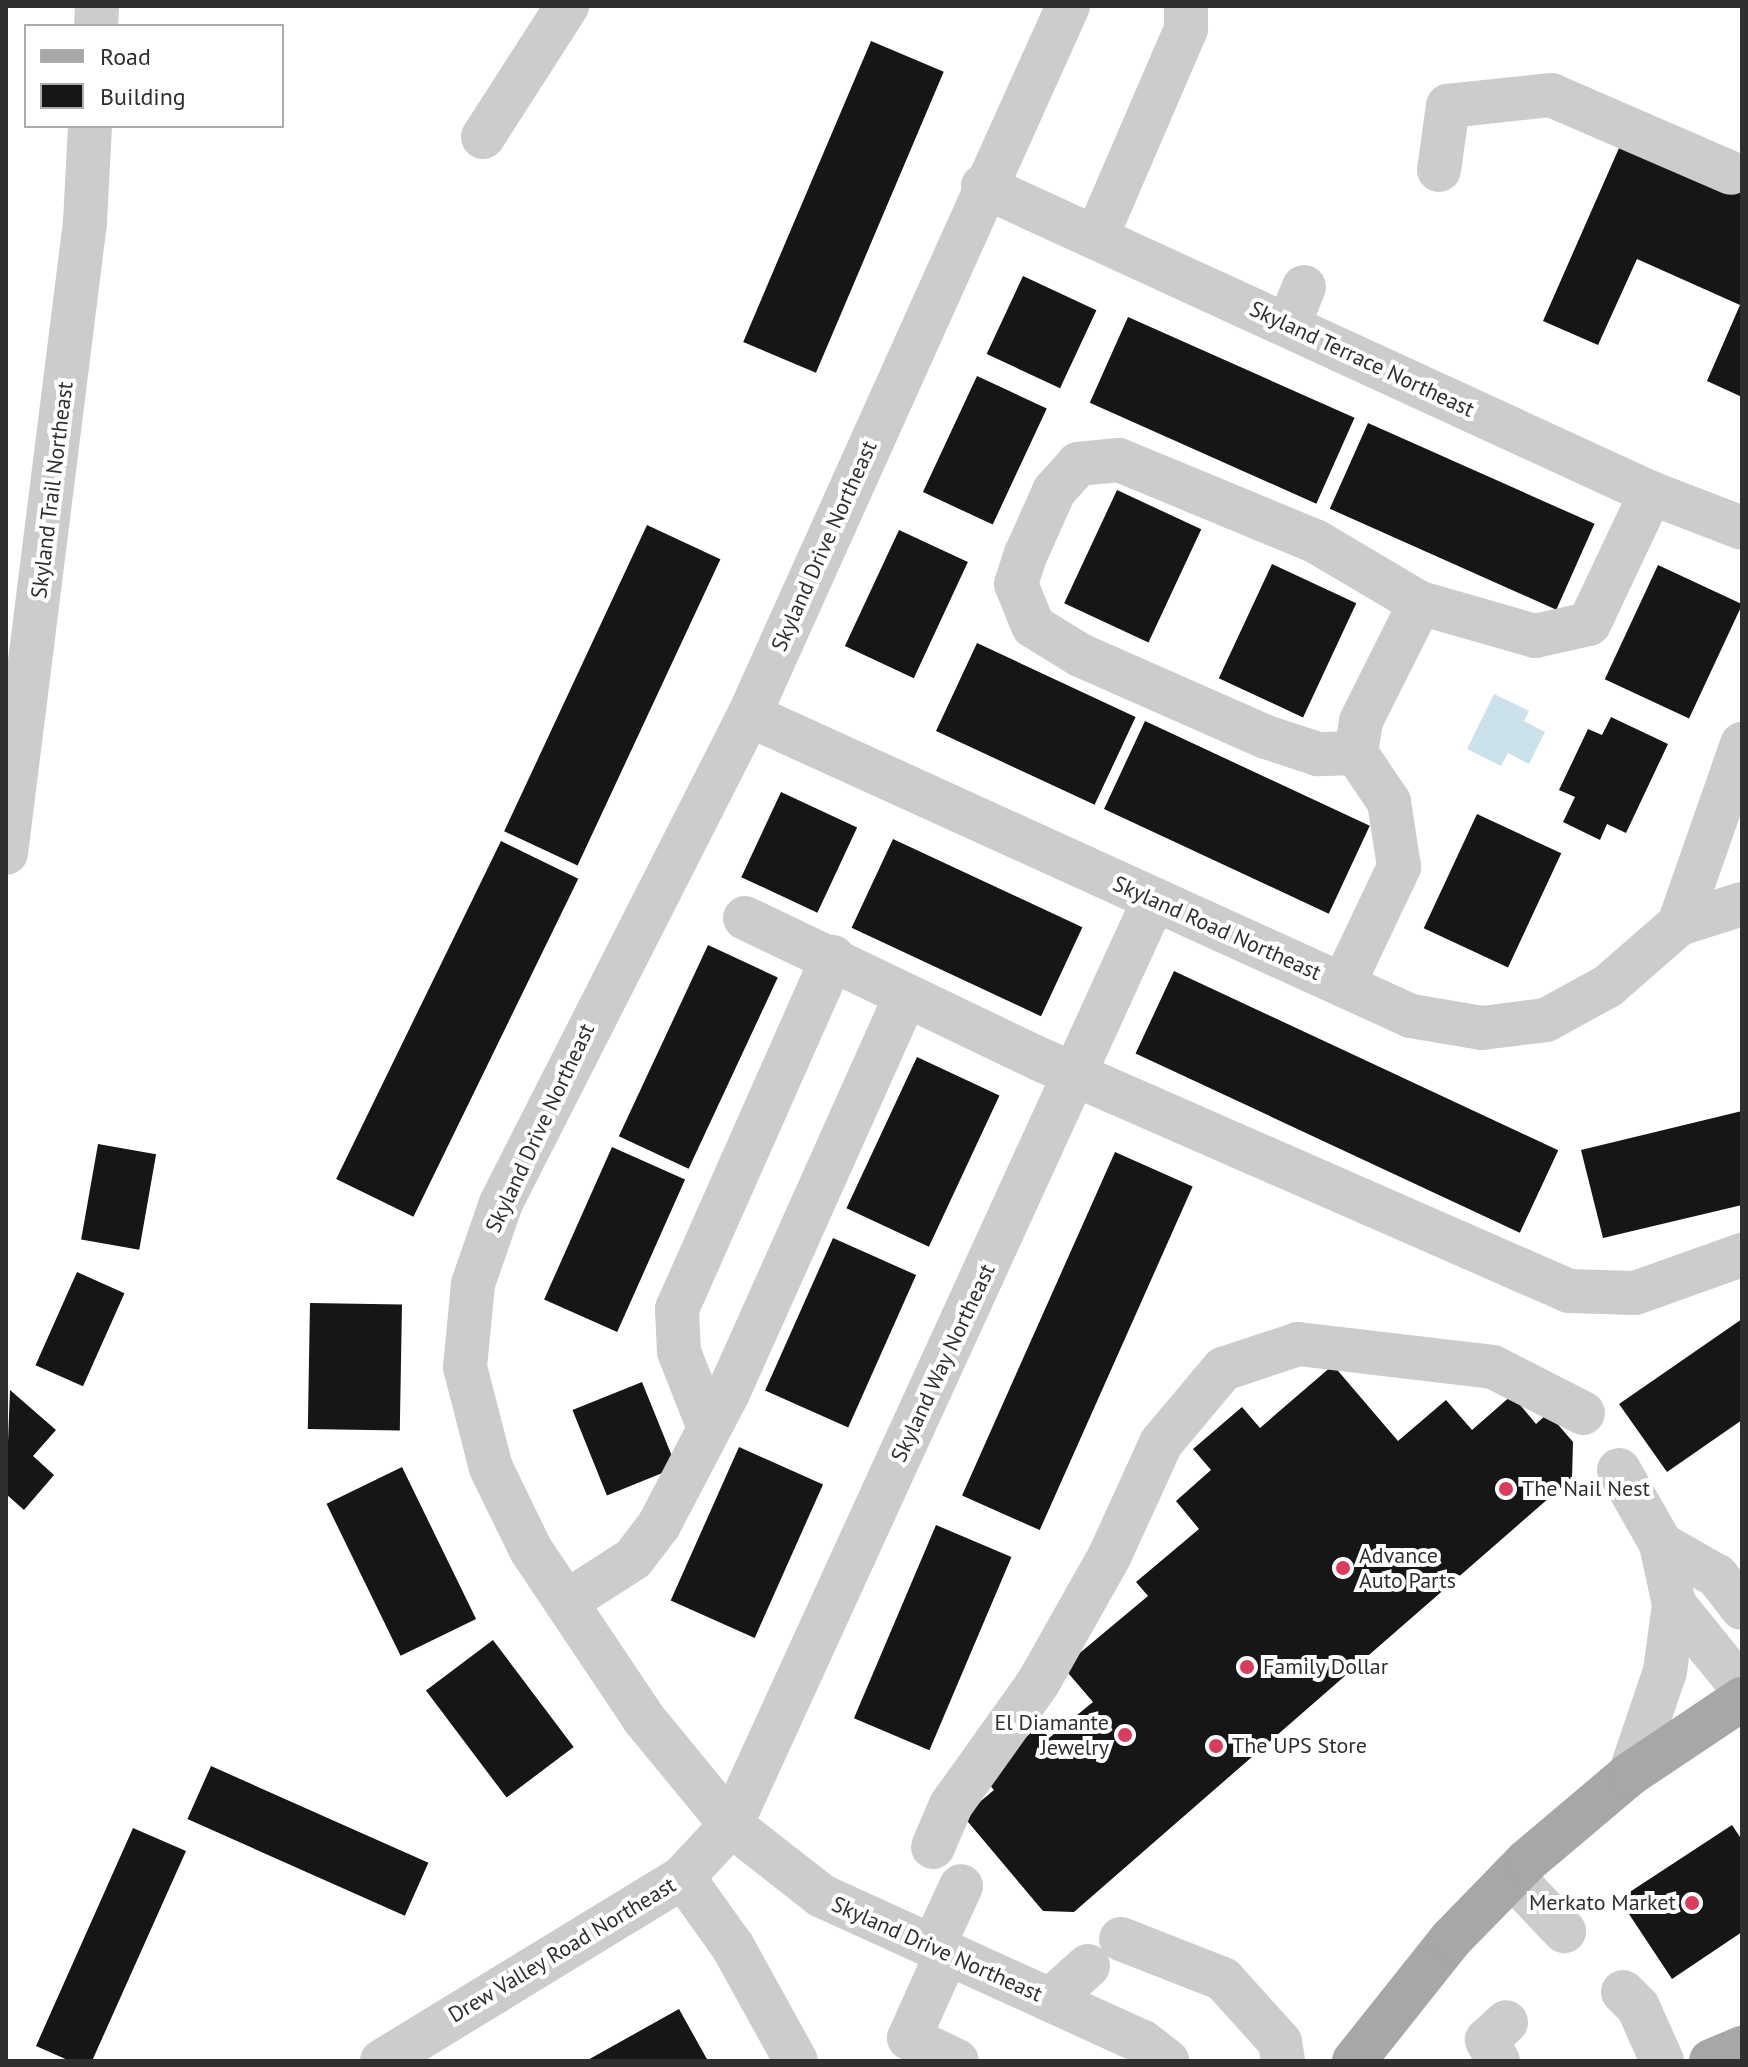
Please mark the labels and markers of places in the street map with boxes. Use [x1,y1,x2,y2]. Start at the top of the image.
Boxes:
place label: The Nail Nest [1522,1476,1650,1502]
marker: The Nail Nest [1497,1480,1515,1498]
place label: Advance Auto Parts [1359,1542,1456,1594]
marker: Advance Auto Parts [1334,1559,1352,1577]
place label: Family Dollar [1263,1654,1389,1680]
marker: Family Dollar [1238,1658,1256,1676]
place label: El Diamante Jewelry [995,1709,1109,1760]
marker: El Diamante Jewelry [1116,1726,1134,1744]
place label: The UPS Store [1232,1733,1367,1759]
marker: The UPS Store [1207,1737,1225,1755]
place label: Merkato Market [1529,1890,1676,1916]
marker: Merkato Market [1683,1894,1701,1912]

